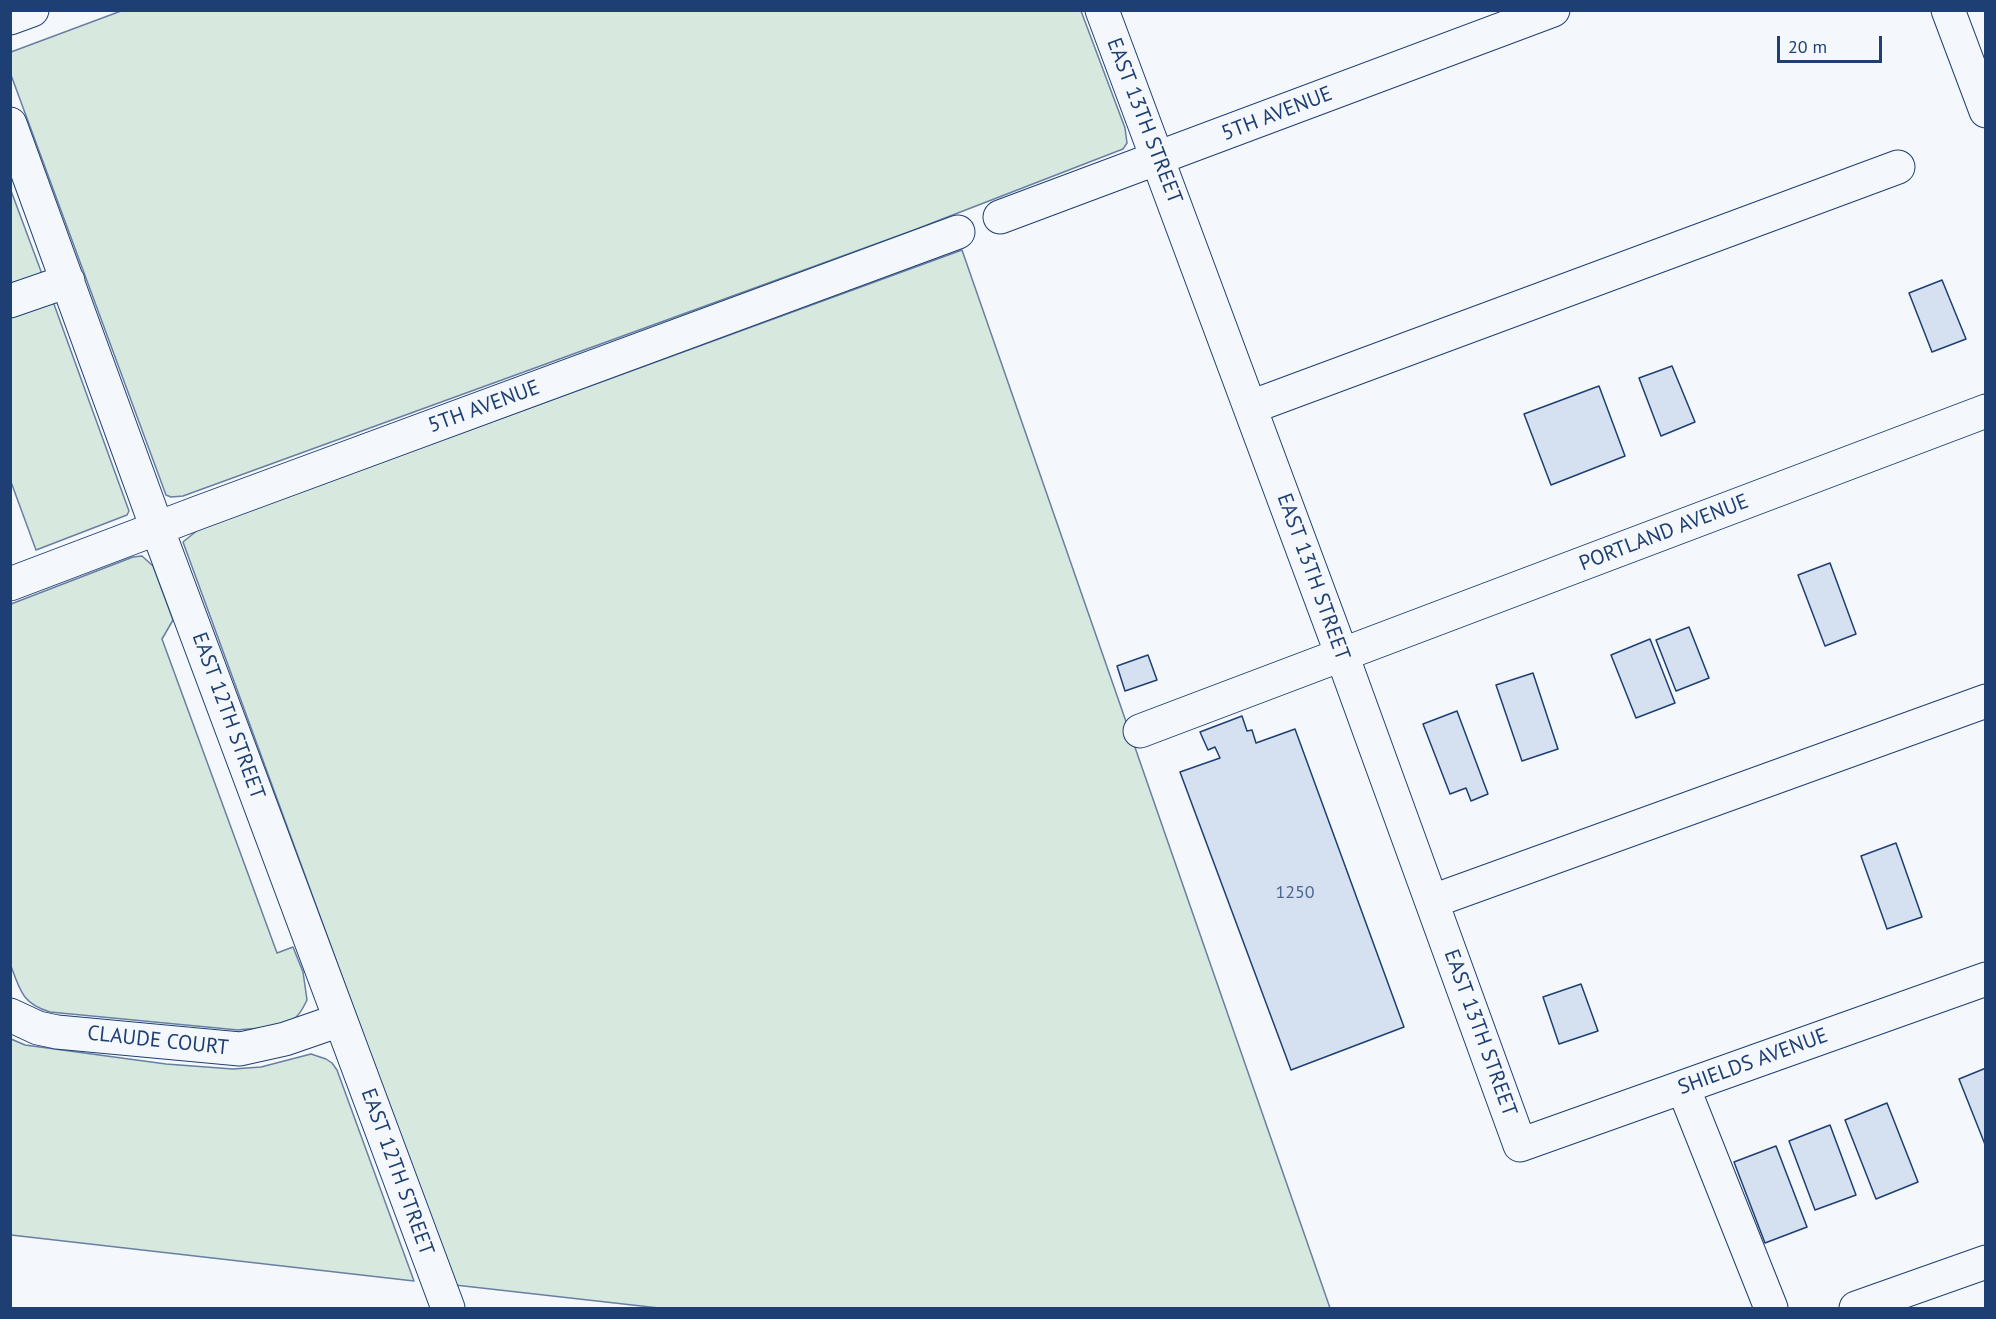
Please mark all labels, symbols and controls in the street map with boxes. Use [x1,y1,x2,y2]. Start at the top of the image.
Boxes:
scale bar [1780,24,1885,62]
street label: EAST 13TH STREET [1101,34,1187,208]
text: 20 m [1788,35,1827,58]
street label: 5TH AVENUE [1218,81,1336,147]
street label: 5TH AVENUE [425,375,543,439]
street label: PORTLAND AVENUE [1576,489,1752,577]
street label: EAST 13TH STREET [1271,490,1355,664]
street label: EAST 12TH STREET [186,629,270,803]
house number: 1250 [1275,882,1315,904]
street label: EAST 13TH STREET [1438,946,1522,1120]
street label: CLAUDE COURT [86,1021,230,1061]
street label: SHIELDS AVENUE [1675,1023,1831,1101]
street label: EAST 12TH STREET [355,1085,439,1259]

